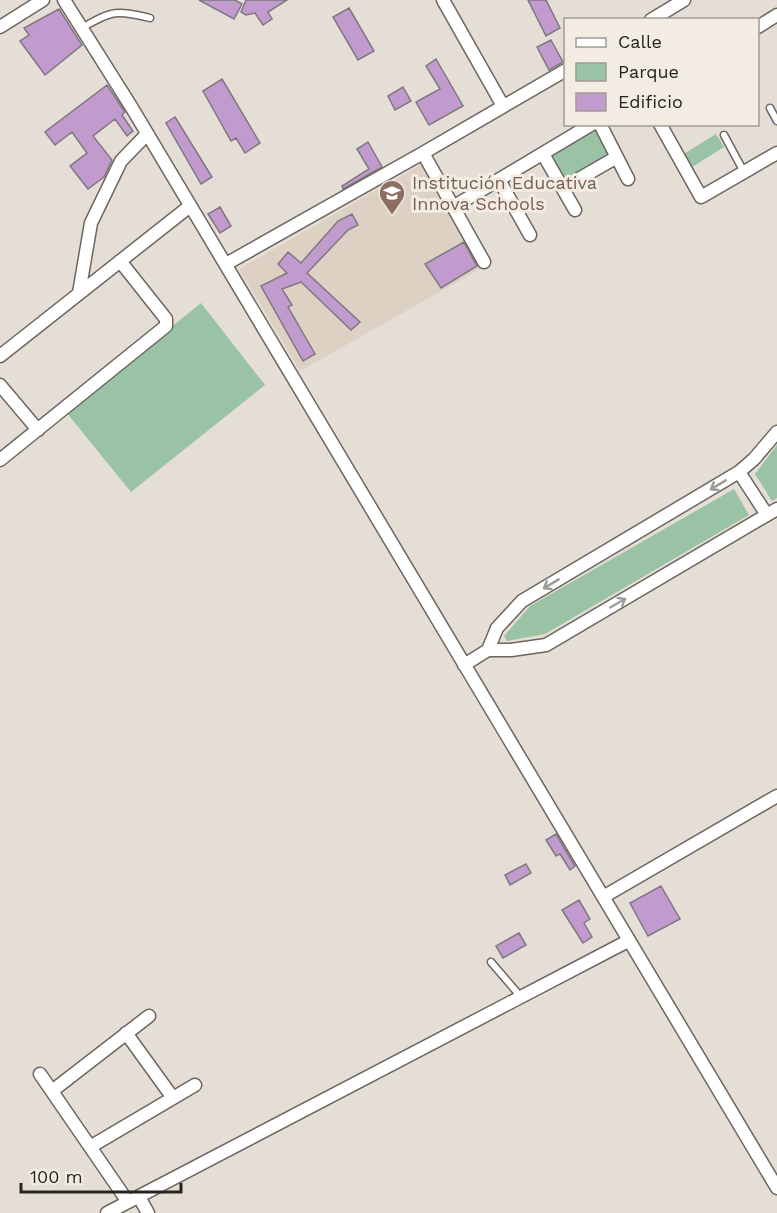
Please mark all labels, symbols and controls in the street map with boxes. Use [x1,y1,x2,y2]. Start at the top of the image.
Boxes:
legend [564,18,759,126]
text: Calle [618,31,662,52]
text: Parque [618,61,679,82]
text: Edificio [618,91,683,112]
place label: Institución Educativa Innova Schools [412,172,597,214]
school or university icon: Institución Educativa Innova Schools [377,178,407,216]
one-way arrow [710,479,727,491]
one-way arrow [543,579,560,591]
one-way arrow [609,596,626,608]
scale bar [21,1156,182,1194]
text: 100 m [30,1166,83,1187]

